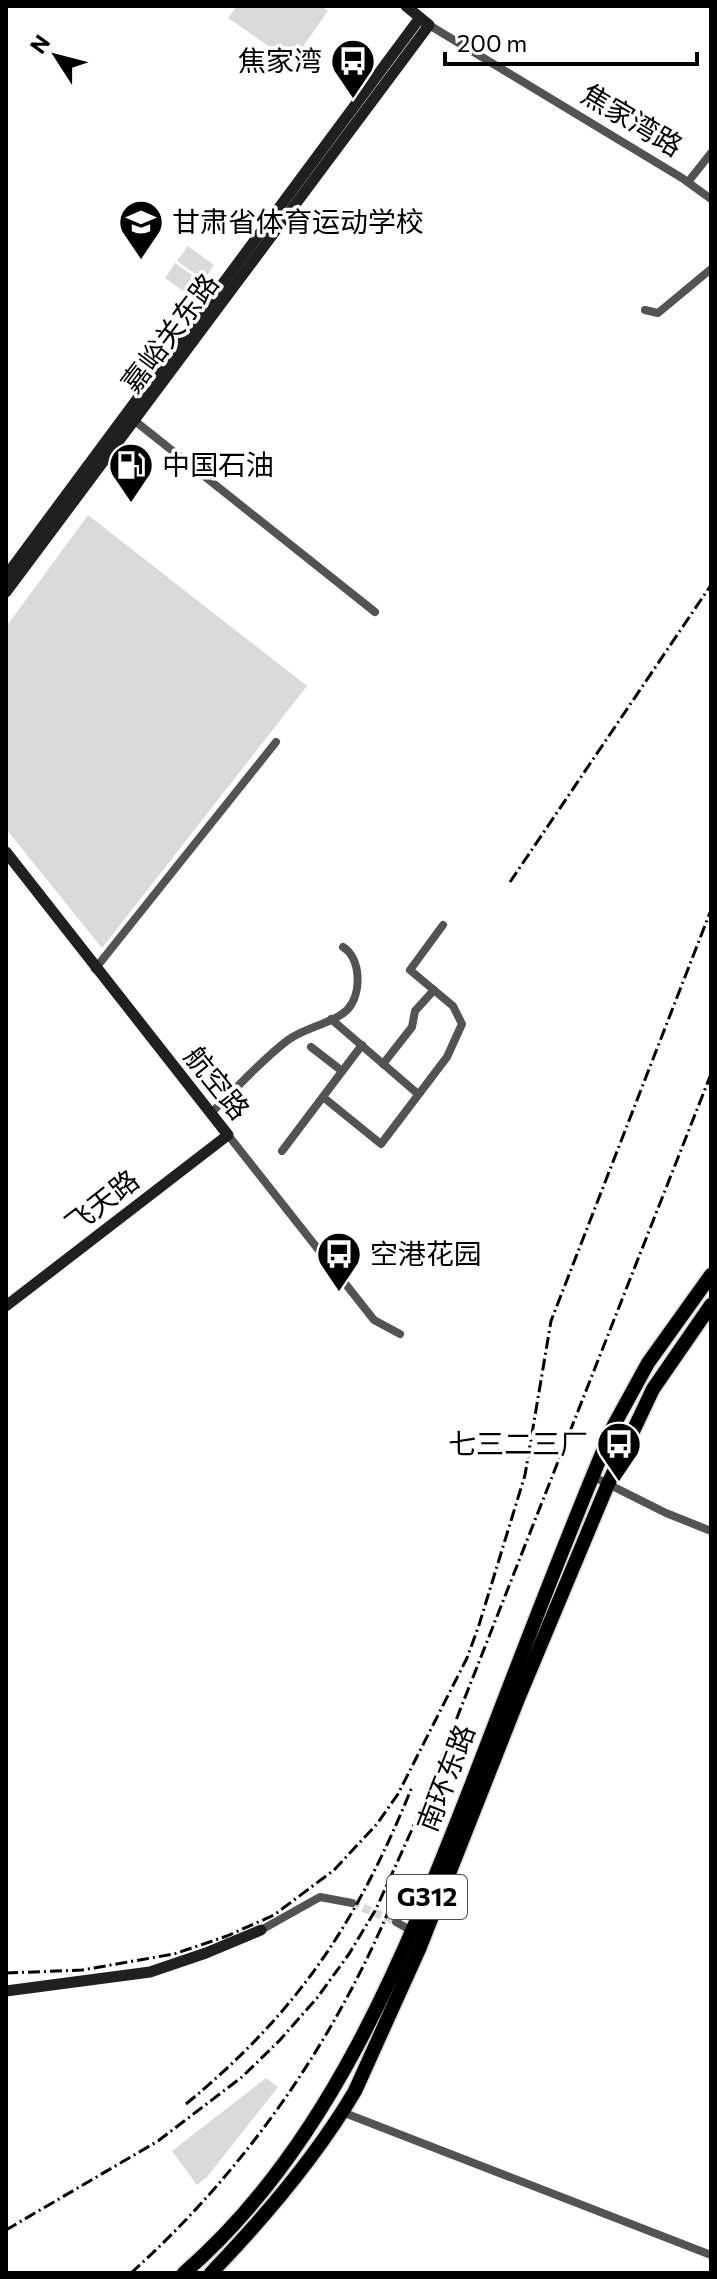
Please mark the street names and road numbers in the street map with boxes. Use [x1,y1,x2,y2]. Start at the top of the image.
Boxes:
street label: 焦家湾路 [576,76,689,163]
street label: 嘉峪关东路 [113,266,225,399]
street label: 航空路 [178,1039,257,1126]
street label: 飞天路 [58,1162,145,1240]
street label: 南环东路 [409,1719,481,1836]
road number: G312 [387,1875,467,1919]

